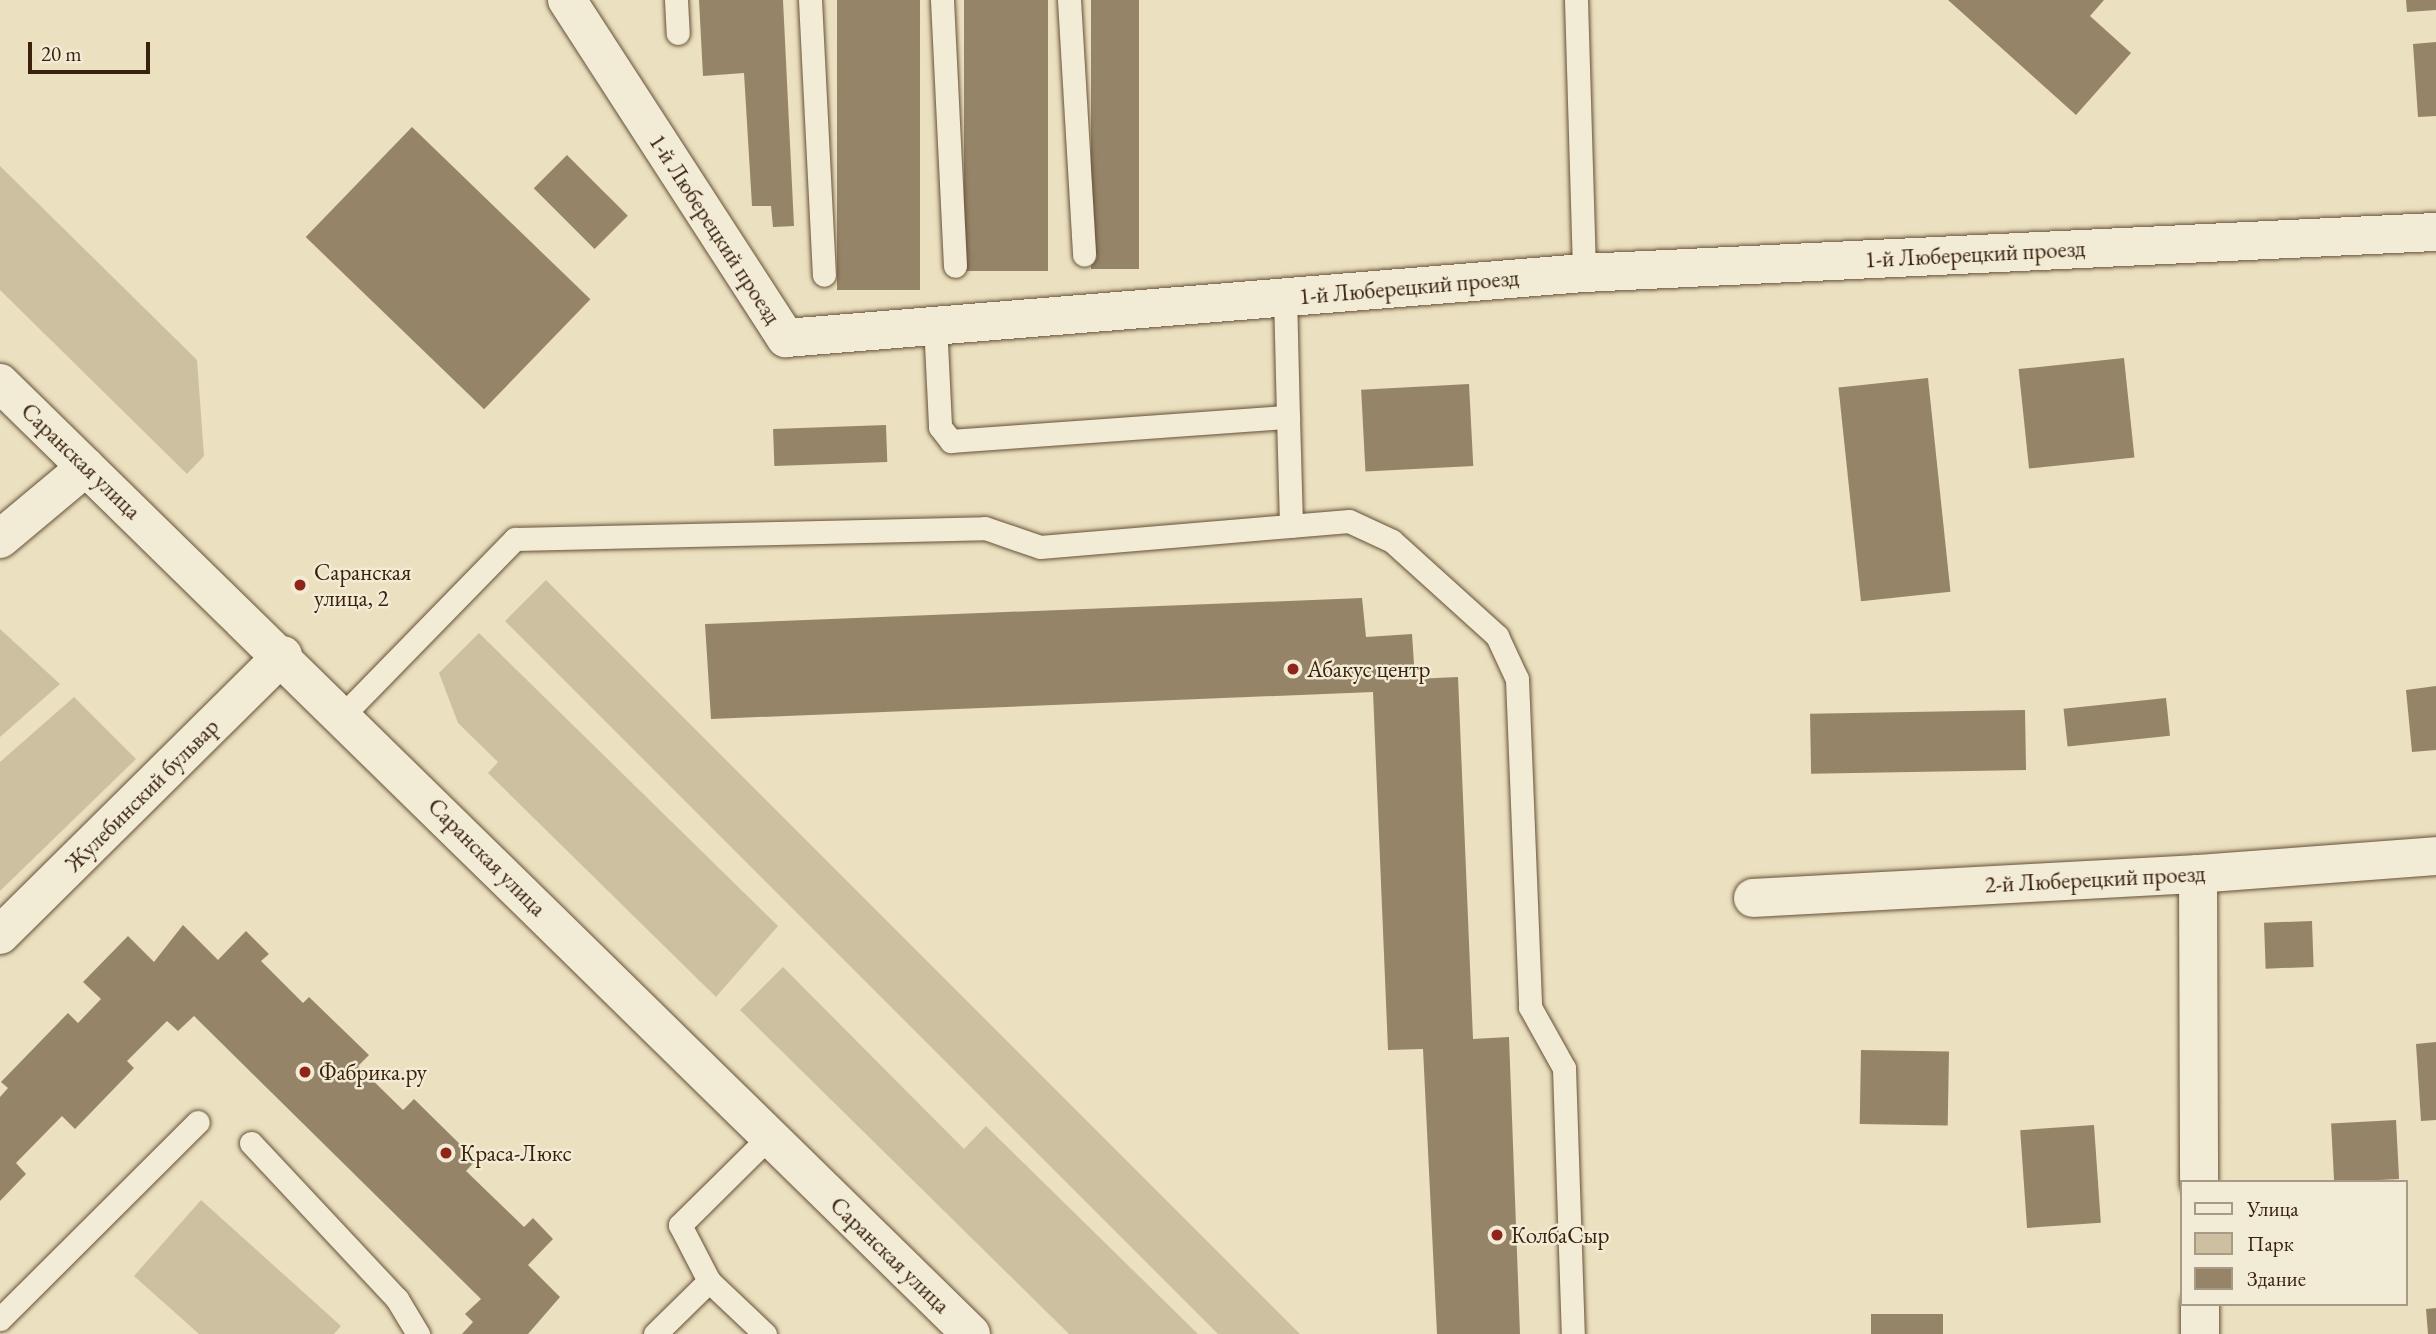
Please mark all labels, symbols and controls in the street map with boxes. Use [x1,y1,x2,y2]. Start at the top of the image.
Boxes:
scale bar [32,28,154,72]
text: 20 m [41,40,82,67]
street label: 1-й Люберецкий проезд [643,129,787,329]
street label: 1-й Люберецкий проезд [1864,234,2086,274]
street label: 1-й Люберецкий проезд [1298,264,1520,310]
street label: Саранская улица [15,397,147,525]
place label: Саранская улица, 2 [314,558,411,612]
marker: Саранская улица, 2 [292,577,308,593]
place label: Абакус центр [1307,655,1431,683]
marker: Абакус центр [1285,661,1301,677]
street label: Жулебинский бульвар [59,712,225,878]
street label: Саранская улица [422,792,552,922]
street label: 2-й Люберецкий проезд [1984,859,2206,899]
place label: Фабрика.ру [319,1058,427,1086]
marker: Фабрика.ру [297,1064,313,1080]
place label: Краса-Люкс [460,1139,572,1167]
marker: Краса-Люкс [438,1145,454,1161]
legend [2180,1180,2408,1306]
street label: Саранская улица [824,1191,956,1319]
text: Улица [2247,1195,2299,1222]
place label: КолбаСыр [1511,1221,1610,1249]
marker: КолбаСыр [1489,1227,1505,1243]
text: Парк [2247,1230,2294,1257]
text: Здание [2247,1265,2306,1292]

